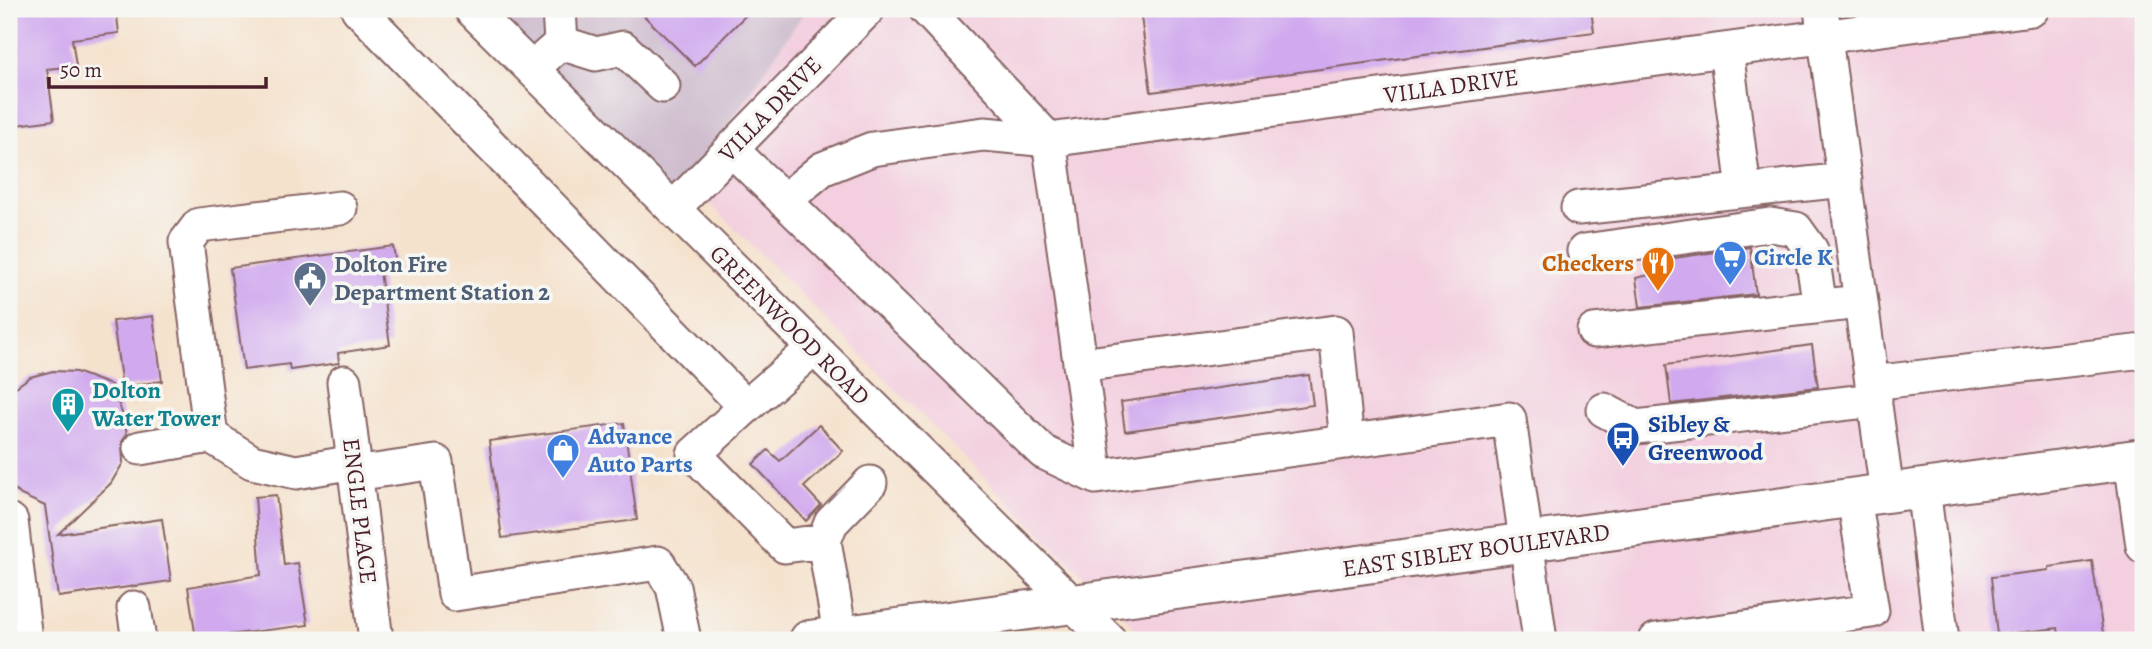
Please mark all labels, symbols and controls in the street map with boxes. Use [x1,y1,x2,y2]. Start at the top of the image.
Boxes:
scale bar [49,46,266,90]
street label: VILLA DRIVE [711,49,829,170]
text: 50 m [60,56,102,84]
street label: VILLA DRIVE [1381,61,1520,111]
street label: GREENWOOD ROAD [703,238,877,412]
supermarket icon: Circle K [1711,238,1749,287]
place label: Circle K [1754,241,1833,273]
restaurant icon: Checkers [1639,244,1677,293]
place label: Checkers [1542,247,1634,279]
place label: Dolton Fire Department Station 2 [334,248,550,308]
public building icon: Dolton Fire Department Station 2 [291,259,329,308]
place label: Dolton Water Tower [91,374,221,434]
building icon: Dolton Water Tower [49,385,87,434]
place label: Sibley & Greenwood [1648,408,1763,468]
bus stop icon: Sibley & Greenwood [1604,419,1642,468]
place label: Advance Auto Parts [587,420,693,480]
shop icon: Advance Auto Parts [544,431,582,480]
street label: ENGLE PLACE [335,436,385,586]
street label: EAST SIBLEY BOULEVARD [1340,515,1612,585]

